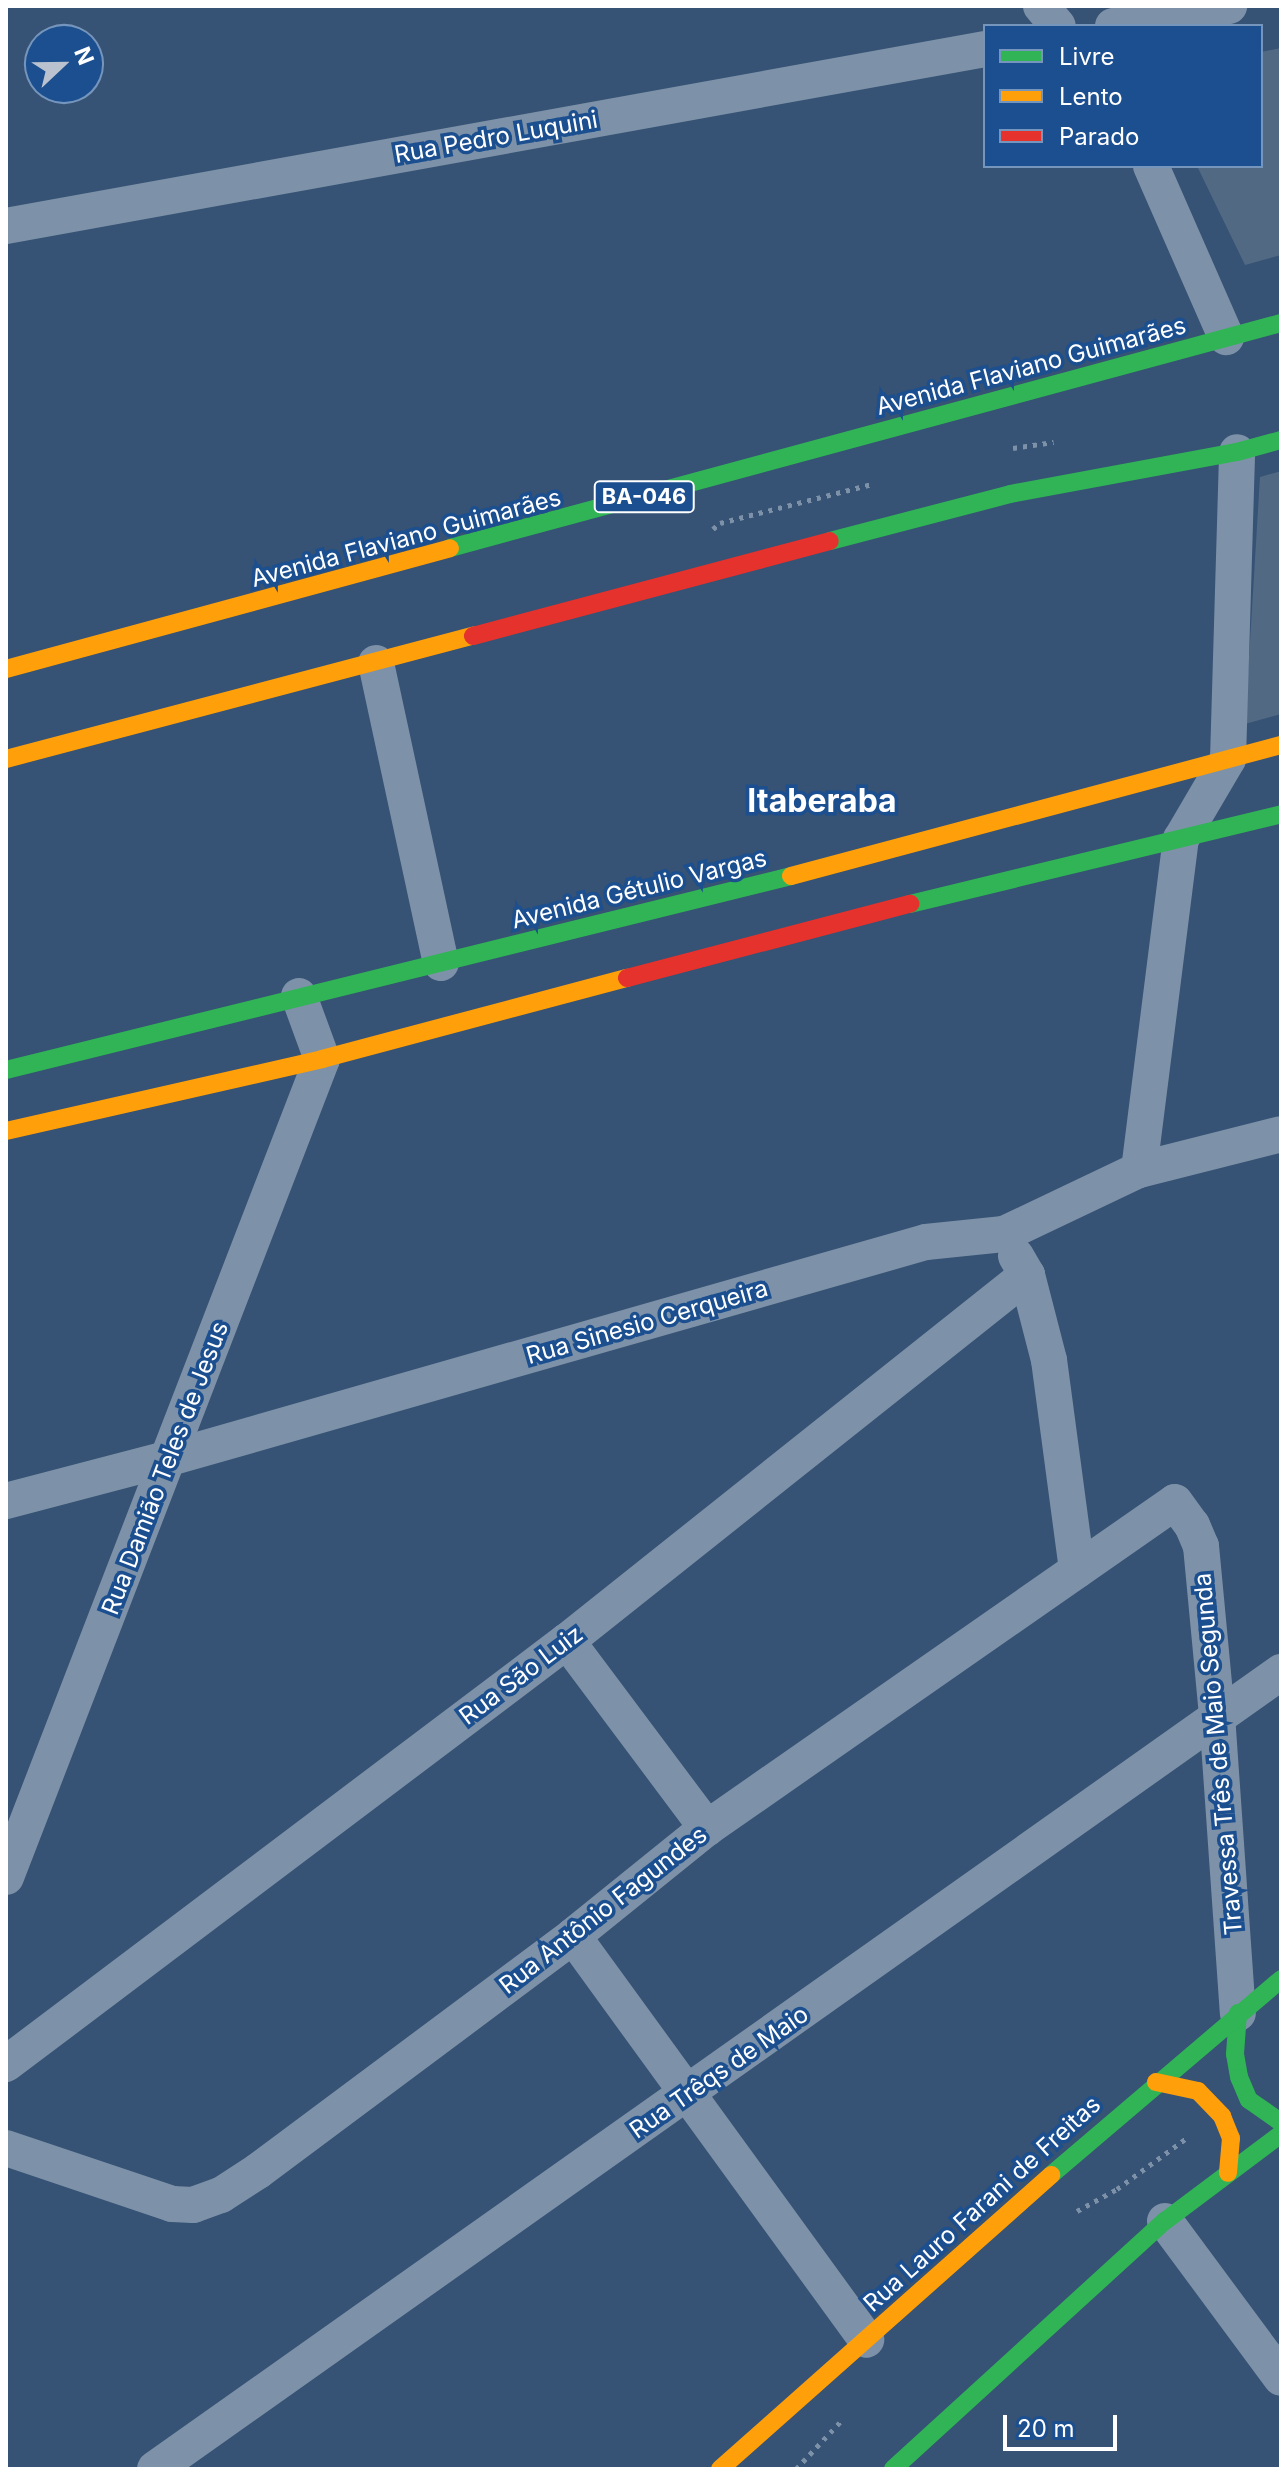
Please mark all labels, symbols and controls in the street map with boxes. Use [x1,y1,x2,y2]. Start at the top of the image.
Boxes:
north arrow [24,24,104,104]
legend [983,24,1263,168]
text: Livre [1059,42,1115,71]
text: N [69,43,100,68]
text: Lento [1059,82,1123,111]
street label: Rua Pedro Luquini [392,105,600,169]
text: Parado [1059,122,1139,151]
street label: Avenida Flaviano Guimarães [873,311,1189,421]
road number: BA-046 [592,479,696,515]
street label: Avenida Flaviano Guimarães [248,483,564,593]
district label: Itaberaba [747,782,897,820]
street label: Avenida Gétulio Vargas [508,843,770,935]
street label: Rua Sinesio Cerqueira [523,1274,771,1370]
street label: Rua Damião Teles de Jesus [96,1317,234,1619]
street label: Travessa Três de Maio Segunda [1188,1572,1248,1936]
street label: Rua São Luiz [454,1619,588,1731]
street label: Rua Antônio Fagundes [494,1820,712,2000]
street label: Rua Trêqs de Maio [624,2000,814,2144]
street label: Rua Lauro Farani de Freitas [858,2090,1106,2318]
scale bar [1007,2399,1121,2449]
text: 20 m [1017,2414,1075,2443]

